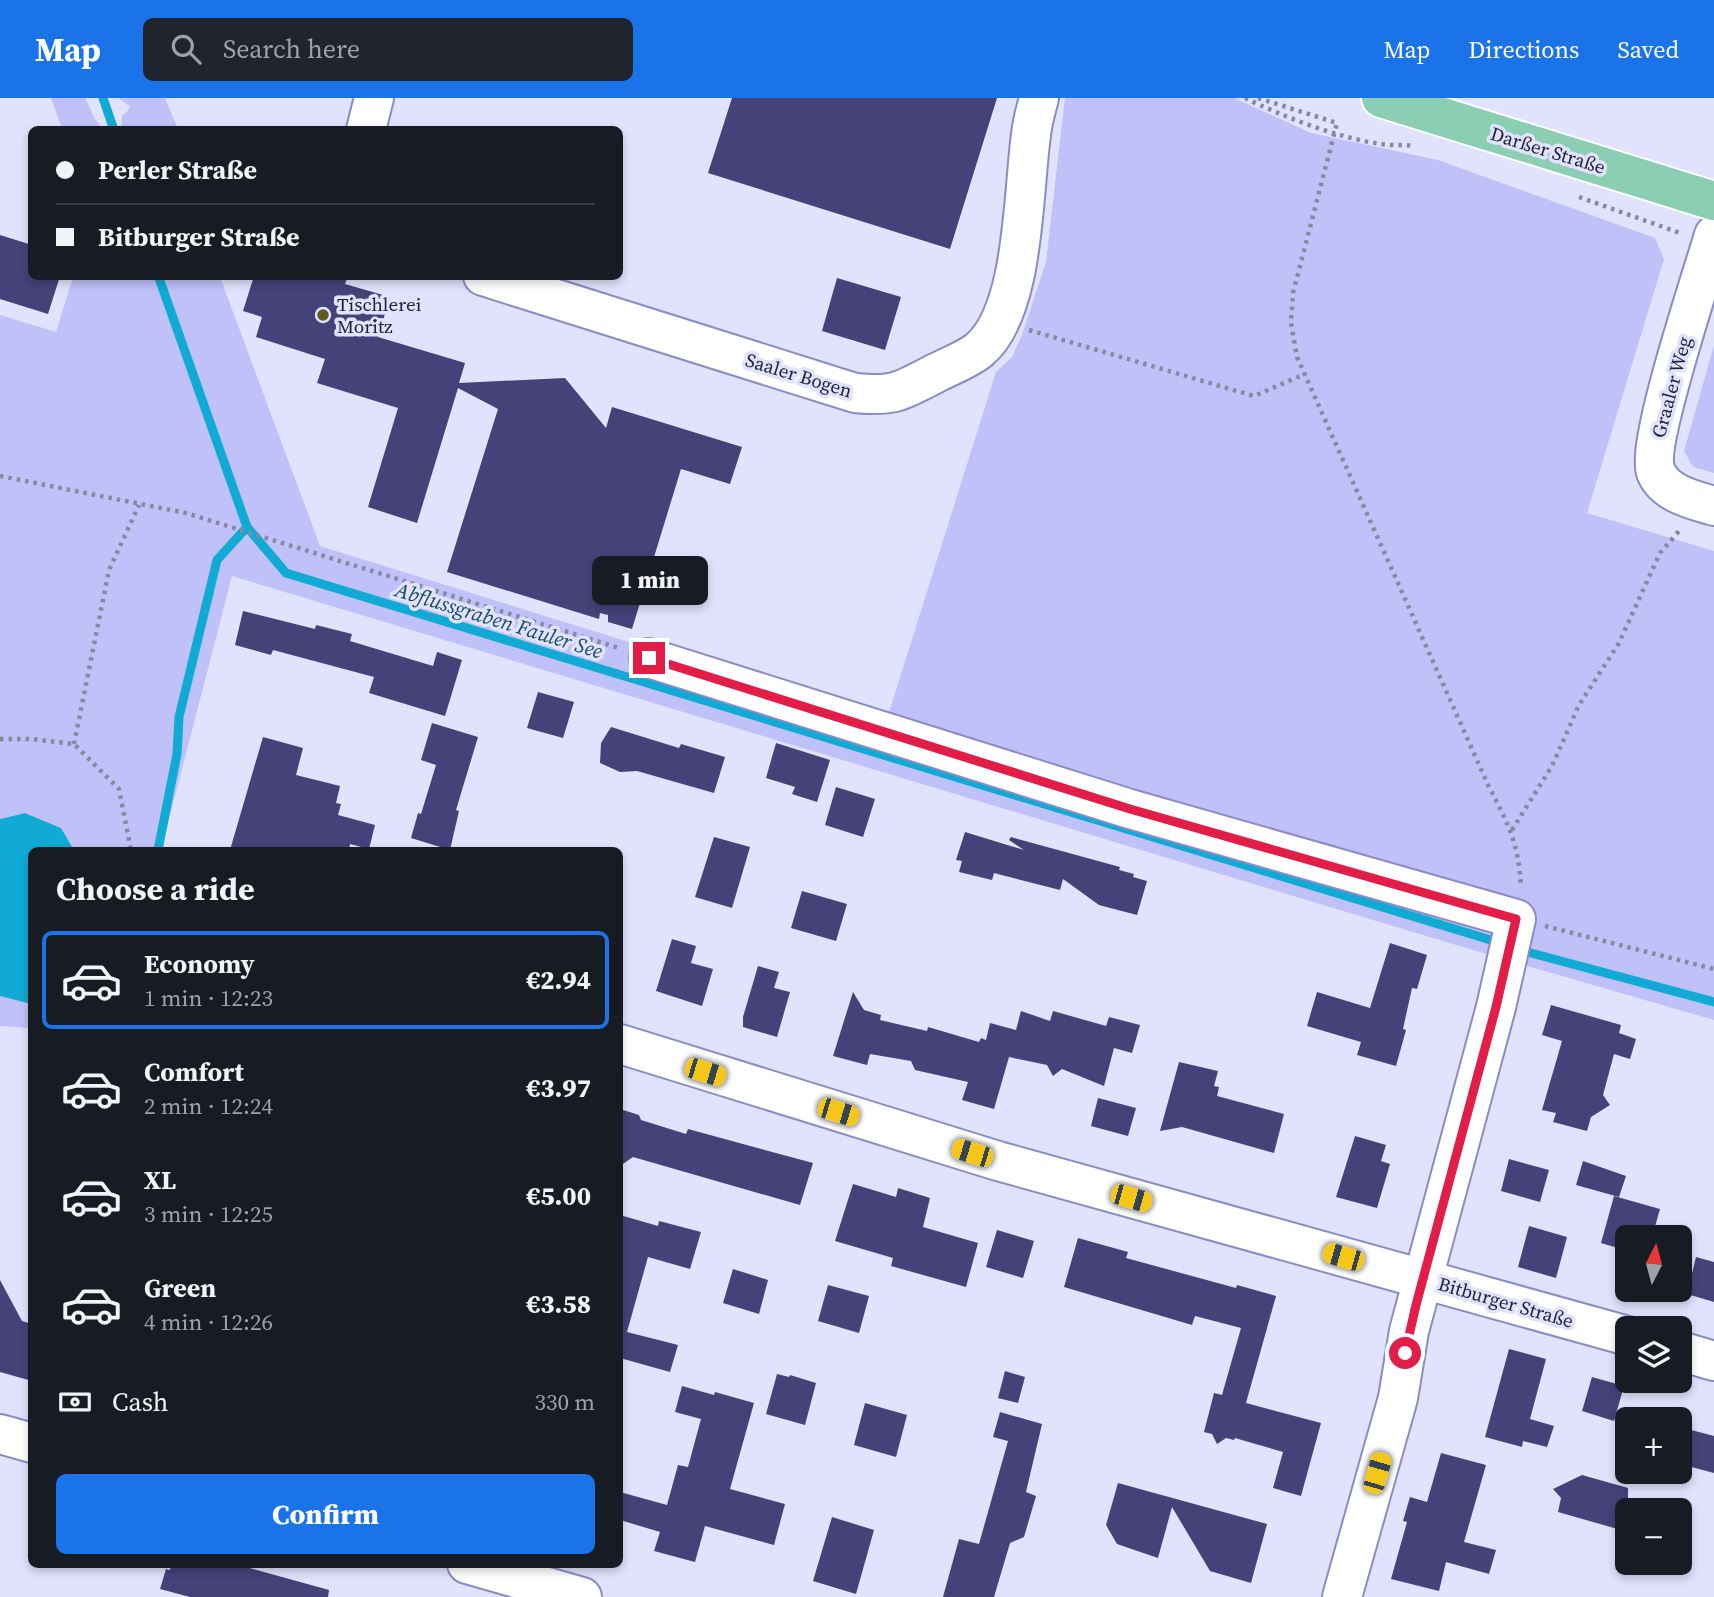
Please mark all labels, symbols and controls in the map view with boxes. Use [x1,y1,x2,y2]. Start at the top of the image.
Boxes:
search box [143,18,633,81]
text: Map [35,27,101,72]
icon: search [167,30,205,68]
text: Search here [223,31,360,67]
text: Map [1383,33,1430,66]
text: Directions [1468,33,1579,66]
text: Saved [1617,33,1679,66]
street label: Darßer Straße [1487,120,1609,180]
text: Perler Straße [98,152,257,188]
text: Bitburger Straße [98,219,300,255]
place label: Tischlerei Moritz [337,291,422,339]
marker: Tischlerei Moritz [315,307,331,323]
street label: Graaler Weg [1645,333,1697,441]
street label: Saaler Bogen [743,346,855,404]
callout: 1 min [591,556,707,606]
text: 1 min [620,564,680,596]
water label: Abflussgraben Fauler See [391,574,607,665]
route end [633,642,665,674]
text: Choose a ride [56,867,255,911]
text: Economy [144,946,255,982]
icon: car [60,949,123,1012]
text: €2.94 [526,962,591,998]
text: 1 min · 12:23 [144,982,273,1014]
text: Comfort [144,1054,244,1090]
car [682,1056,729,1088]
icon: car [60,1057,123,1120]
text: €3.97 [526,1070,591,1106]
text: 2 min · 12:24 [144,1090,273,1122]
car [815,1096,862,1128]
car [949,1137,996,1169]
text: XL [144,1162,176,1198]
icon: car [60,1165,123,1228]
text: €5.00 [526,1178,591,1214]
car [1108,1182,1155,1214]
text: 3 min · 12:25 [144,1198,273,1230]
north arrow [1615,1225,1692,1302]
map controls [1615,1225,1692,1575]
car [1320,1241,1367,1273]
text: Green [144,1270,216,1306]
street label: Bitburger Straße [1435,1270,1577,1334]
icon: car [60,1273,123,1336]
text: €3.58 [526,1286,591,1322]
text: 4 min · 12:26 [144,1306,273,1338]
button: layers [1615,1316,1692,1393]
route start [1389,1337,1421,1369]
icon: cash [56,1383,94,1421]
text: Cash [112,1384,168,1420]
text: 330 m [534,1386,595,1418]
button: + [1615,1407,1692,1484]
car [1362,1450,1393,1496]
button: Confirm [56,1474,595,1554]
button: − [1615,1498,1692,1575]

